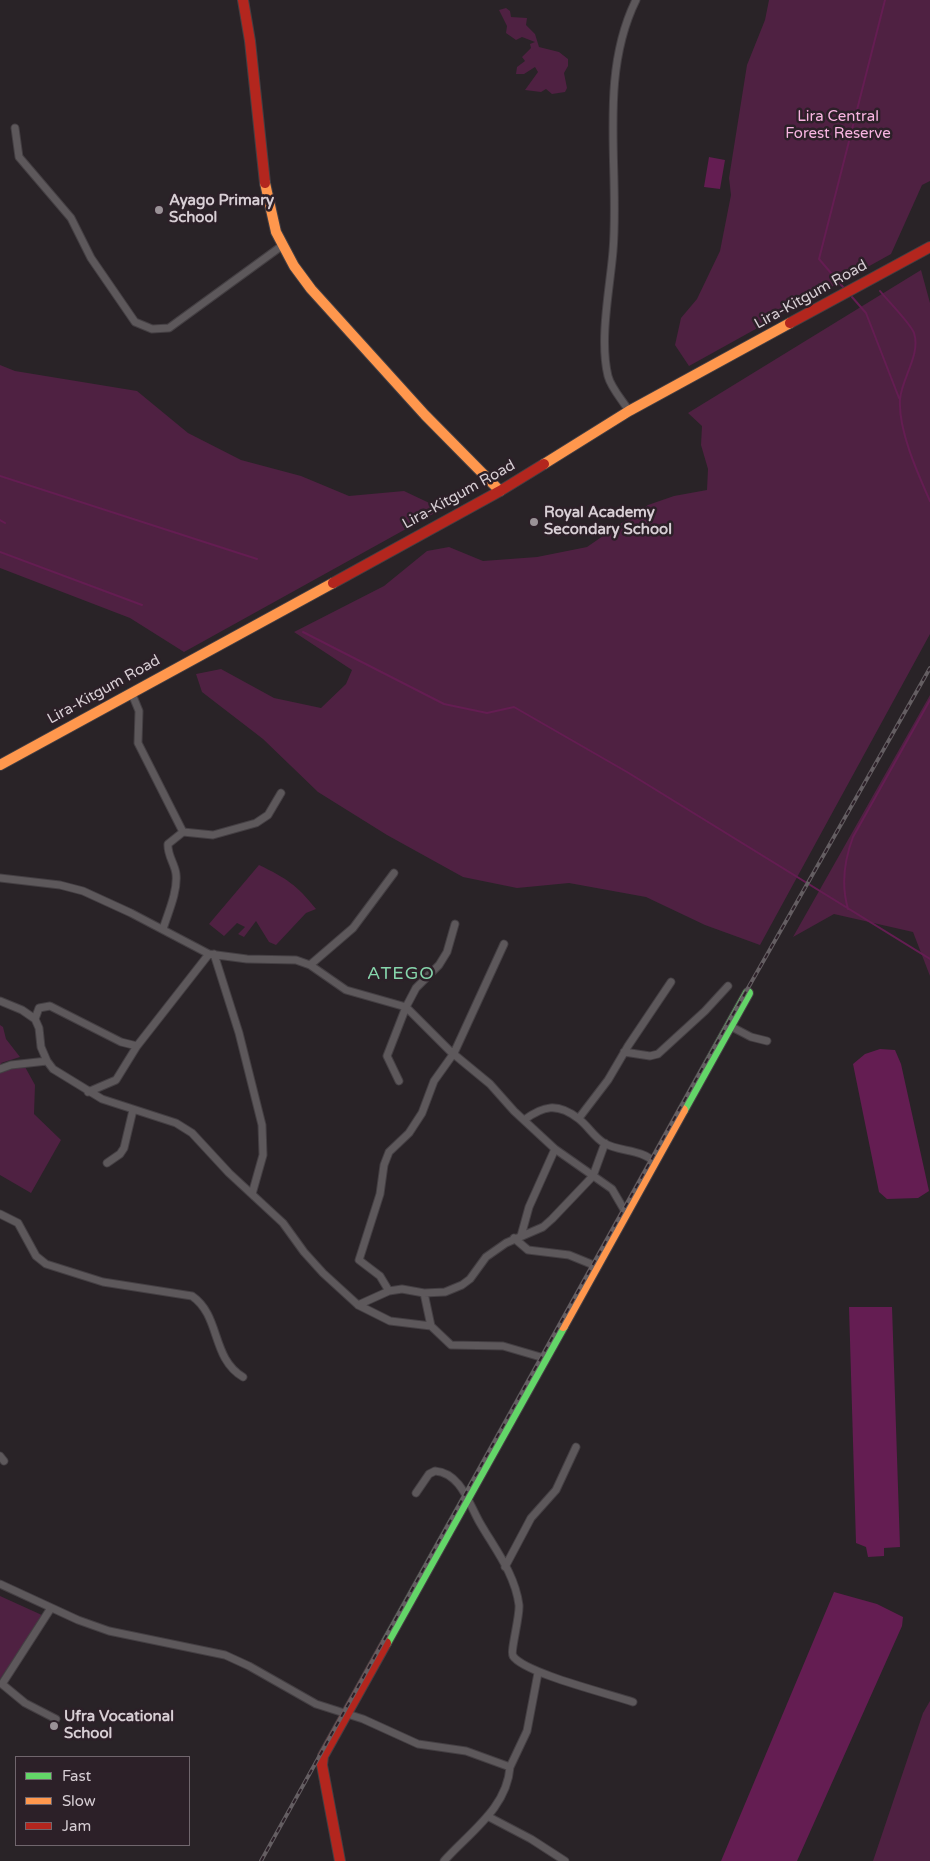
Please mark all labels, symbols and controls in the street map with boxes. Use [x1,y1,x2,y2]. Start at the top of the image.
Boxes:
park label: Lira Central Forest Reserve [785,108,891,143]
place label: Ayago Primary School [169,192,274,227]
marker: Ayago Primary School [153,204,165,216]
street label: Lira-Kitgum Road [752,257,870,333]
street label: Lira-Kitgum Road [400,457,518,533]
place label: Royal Academy Secondary School [544,504,672,539]
marker: Royal Academy Secondary School [528,516,540,528]
street label: Lira-Kitgum Road [45,652,163,728]
district label: ATEGO [366,963,436,985]
place label: Ufra Vocational School [64,1708,174,1743]
marker: Ufra Vocational School [48,1720,60,1732]
legend [15,1756,190,1846]
text: Fast [62,1767,91,1785]
text: Slow [62,1792,96,1810]
text: Jam [62,1817,91,1835]

